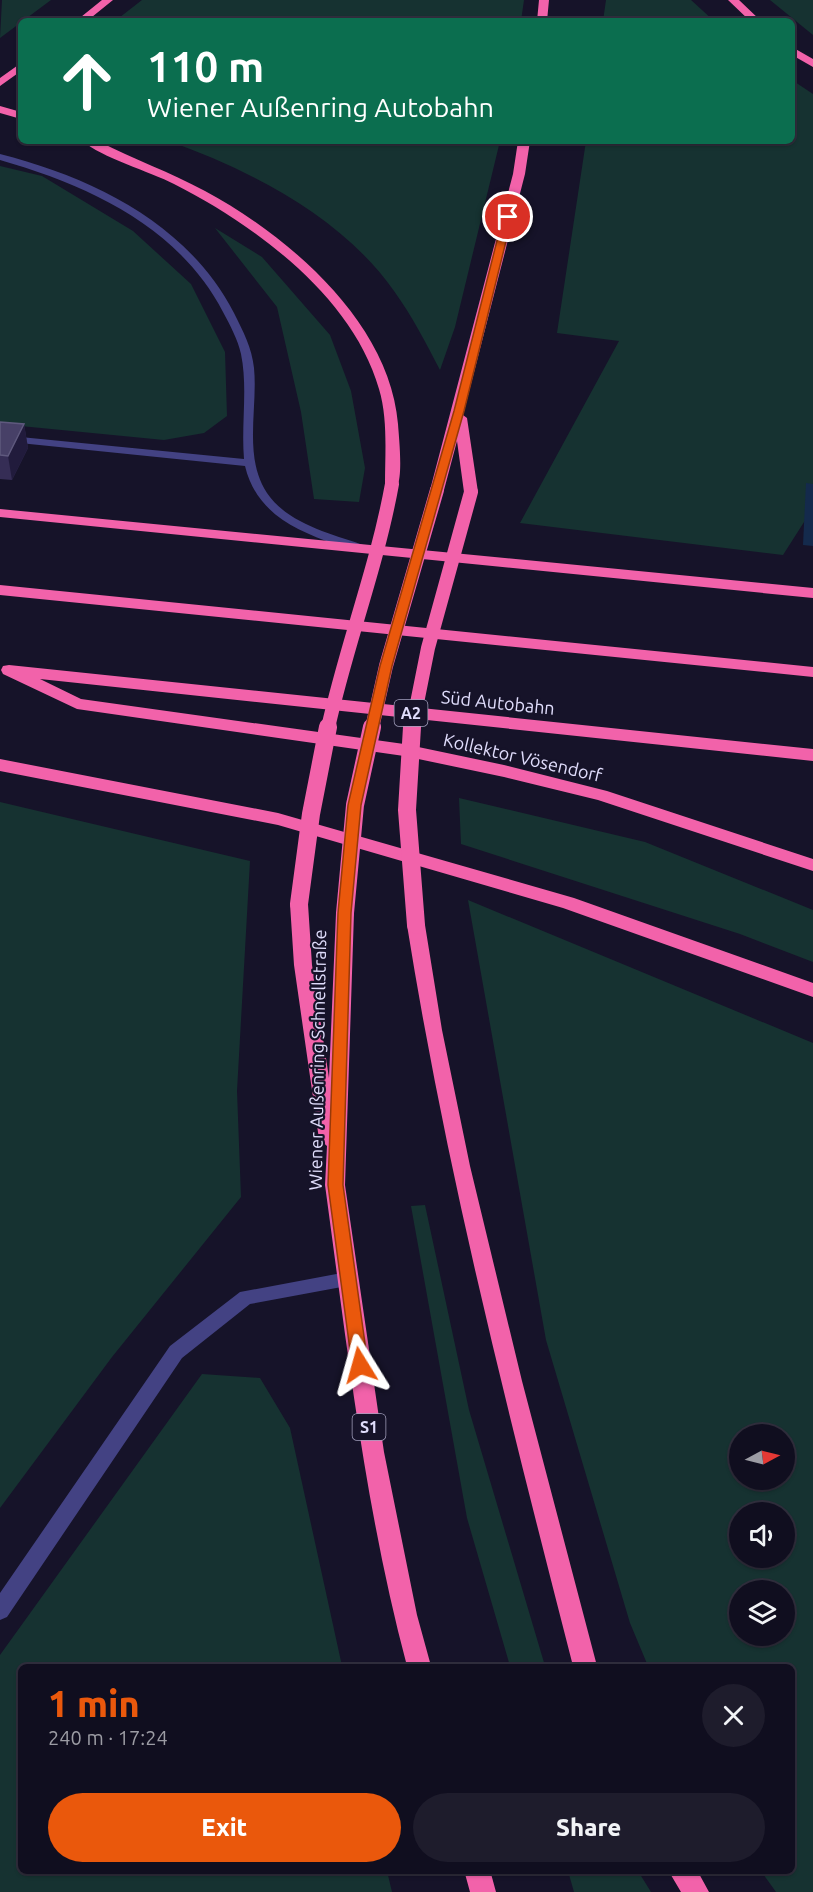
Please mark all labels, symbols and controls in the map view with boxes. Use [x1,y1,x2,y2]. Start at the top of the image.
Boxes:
icon: ahead [48,42,126,120]
text: 110 m [147,43,264,90]
text: Wiener Außenring Autobahn [147,92,494,122]
pin [482,191,533,242]
icon: arrive [491,200,524,233]
street label: Süd Autobahn [440,686,556,718]
road number: A2 [394,700,428,726]
street label: Kollektor Vösendorf [442,729,604,785]
street label: Wiener Außenring Schnellstraße [305,929,329,1191]
position arrow [328,1333,392,1397]
road number: S1 [352,1414,386,1440]
north arrow [729,1424,795,1490]
map controls [729,1424,795,1646]
button: sound [729,1502,795,1568]
button: layers [729,1580,795,1646]
text: 1 min [48,1683,140,1724]
button: close [702,1684,765,1747]
text: 240 m · 17:24 [48,1726,168,1749]
button: Exit [48,1793,401,1862]
button: Share [413,1793,765,1862]

